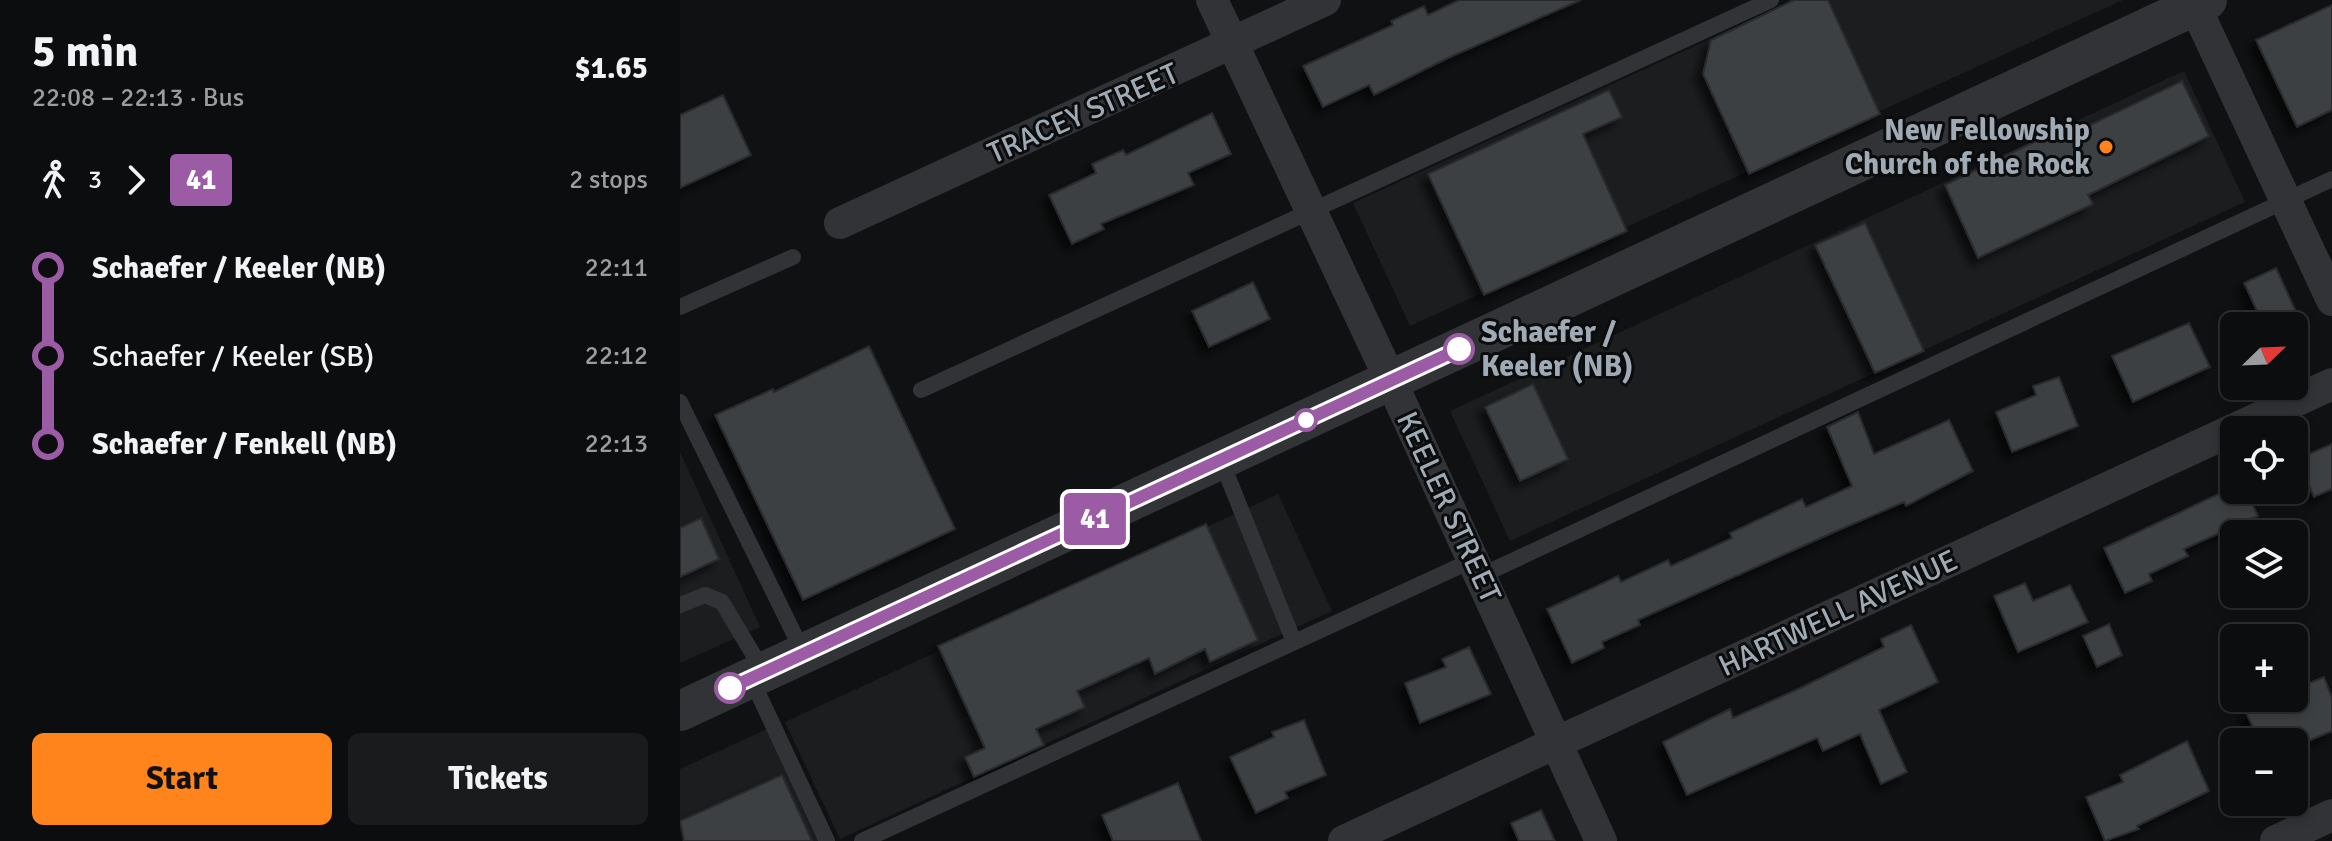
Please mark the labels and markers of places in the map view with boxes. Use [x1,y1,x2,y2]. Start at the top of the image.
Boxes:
place label: New Fellowship Church of the Rock [1845,112,2090,183]
marker: New Fellowship Church of the Rock [2097,138,2115,156]
place label: Schaefer / Keeler (NB) [1481,314,1633,385]
marker: Schaefer / Keeler (NB) [1444,334,1474,364]
unlabelled marker [1295,409,1317,431]
unlabelled marker [715,673,745,703]

